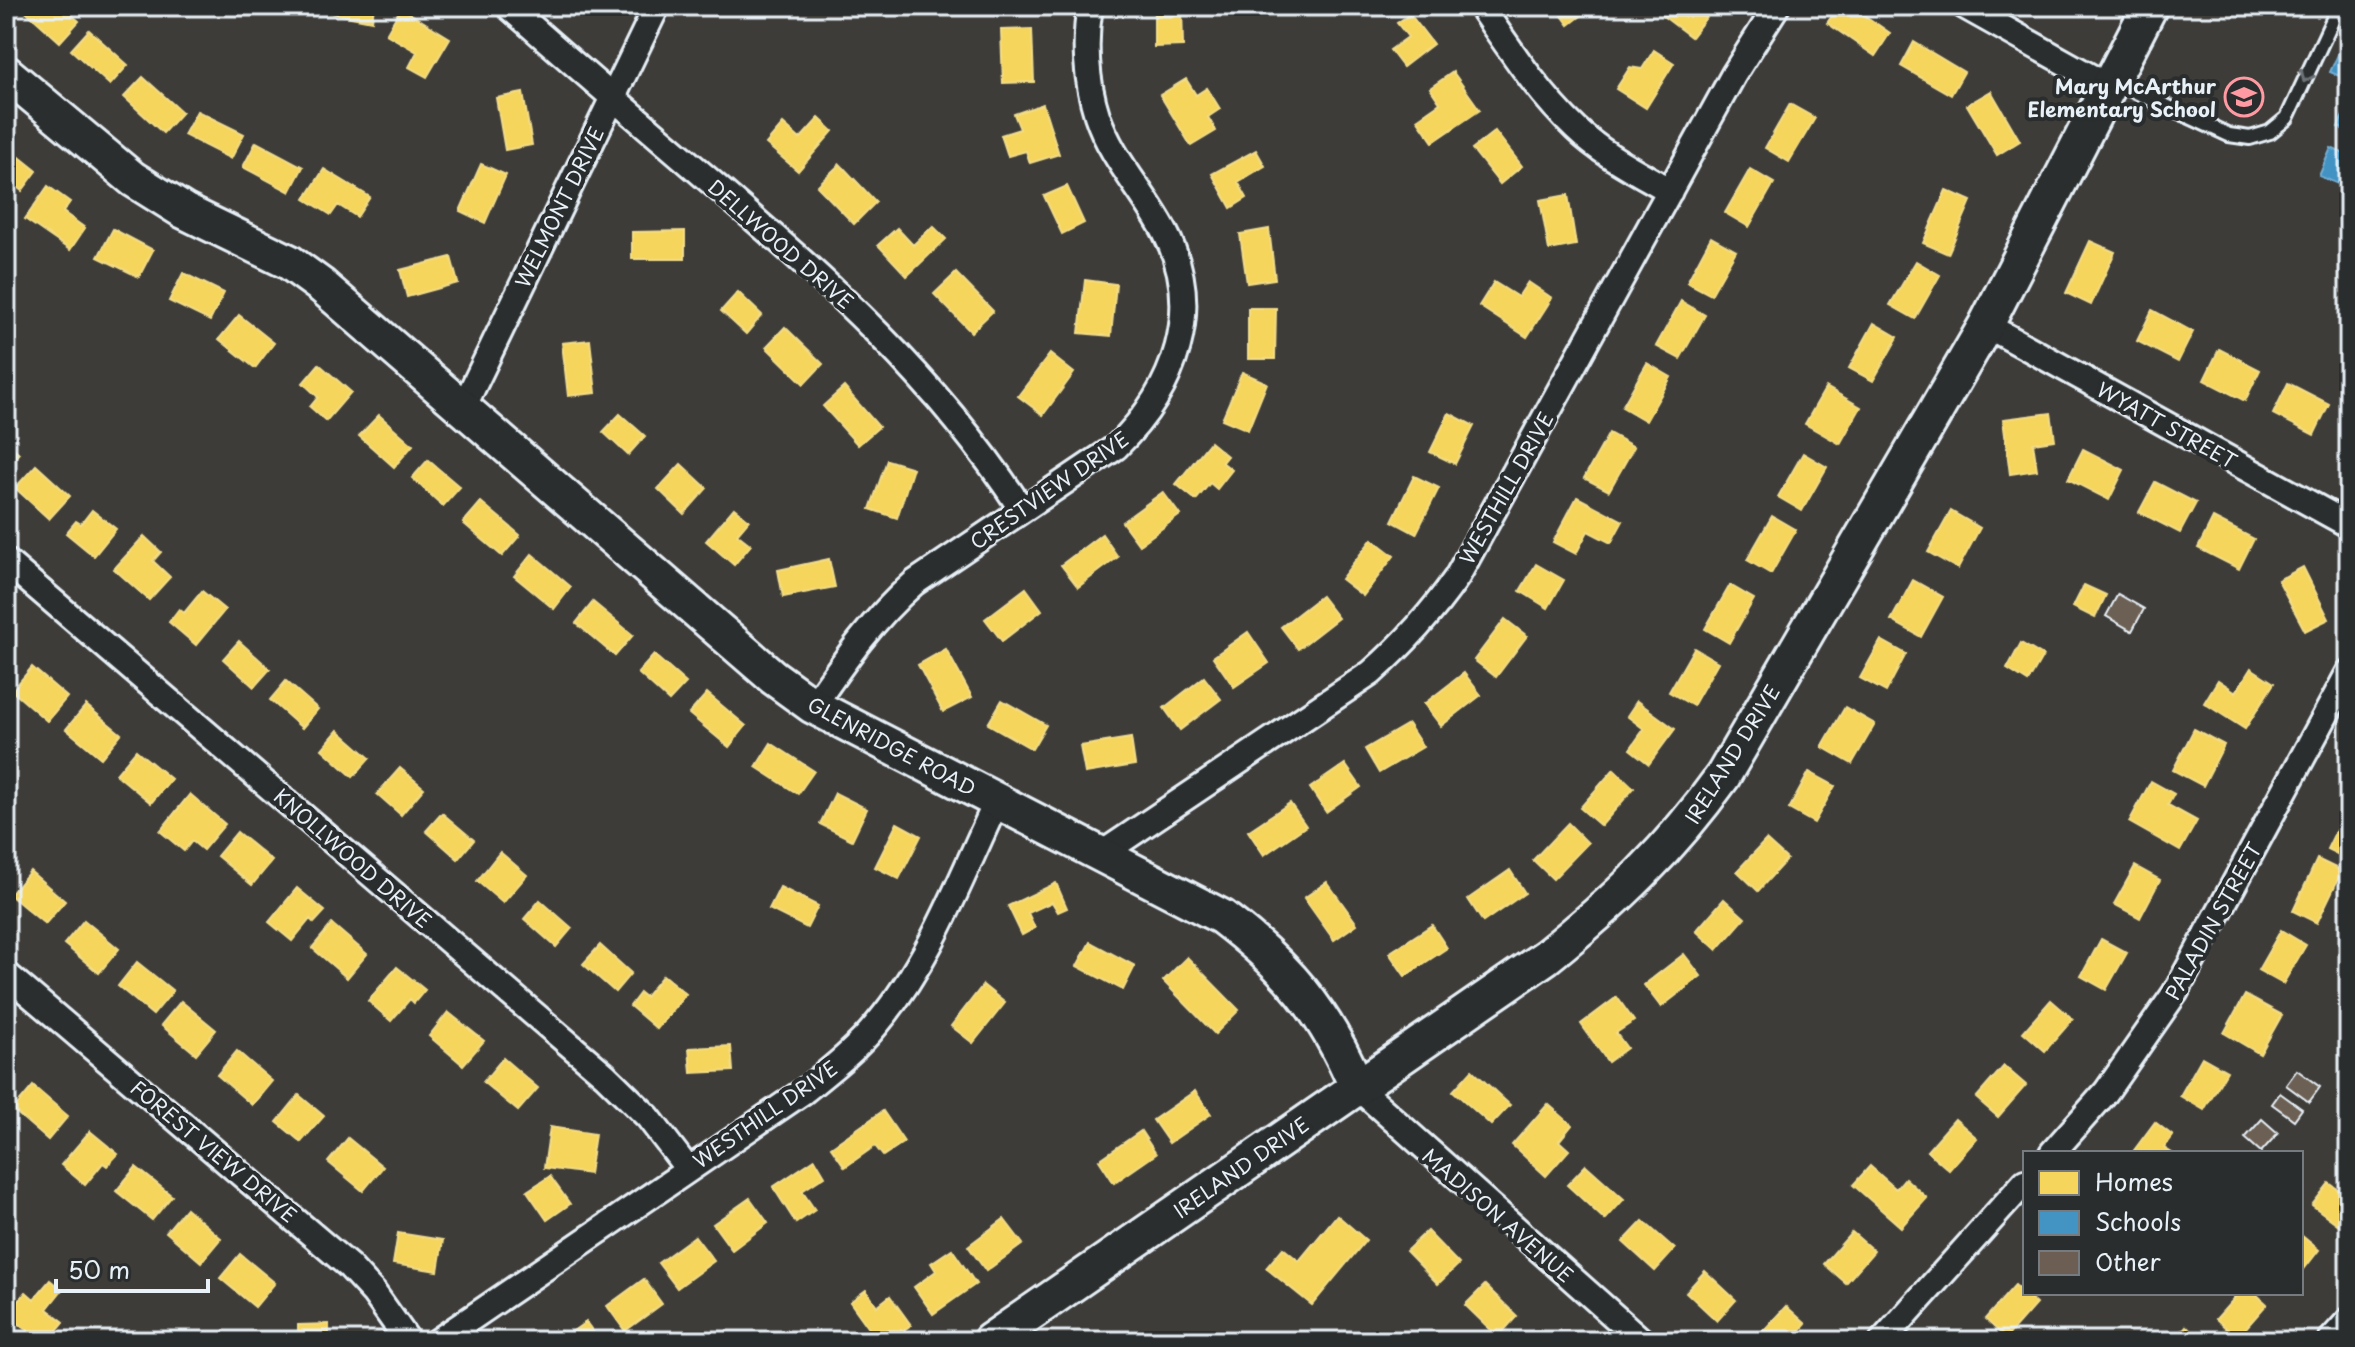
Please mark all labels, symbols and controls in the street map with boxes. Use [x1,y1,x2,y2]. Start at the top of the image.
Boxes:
one-way arrow [2300,69,2316,83]
place label: Mary McArthur Elementary School [2028,71,2217,124]
school or university icon: Mary McArthur Elementary School [2223,76,2265,118]
street label: WELMONT DRIVE [507,121,611,293]
street label: DELLWOOD DRIVE [702,172,860,316]
street label: WYATT STREET [2092,374,2243,476]
street label: WESTHILL DRIVE [1452,406,1560,570]
street label: CRESTVIEW DRIVE [963,424,1135,556]
street label: IRELAND DRIVE [1677,679,1787,829]
street label: GLENRIDGE ROAD [803,689,981,803]
street label: KNOLLWOOD DRIVE [268,781,438,935]
street label: PALADIN STREET [2157,836,2269,1005]
street label: WESTHILL DRIVE [687,1053,843,1175]
street label: FOREST VIEW DRIVE [125,1073,303,1229]
street label: IRELAND DRIVE [1167,1109,1315,1225]
street label: MADISON AVENUE [1416,1141,1580,1289]
legend [2023,1151,2303,1295]
text: Homes [2095,1163,2173,1199]
text: Schools [2095,1203,2181,1239]
scale bar [56,1243,208,1293]
text: Other [2095,1243,2162,1279]
text: 50 m [68,1251,130,1287]

